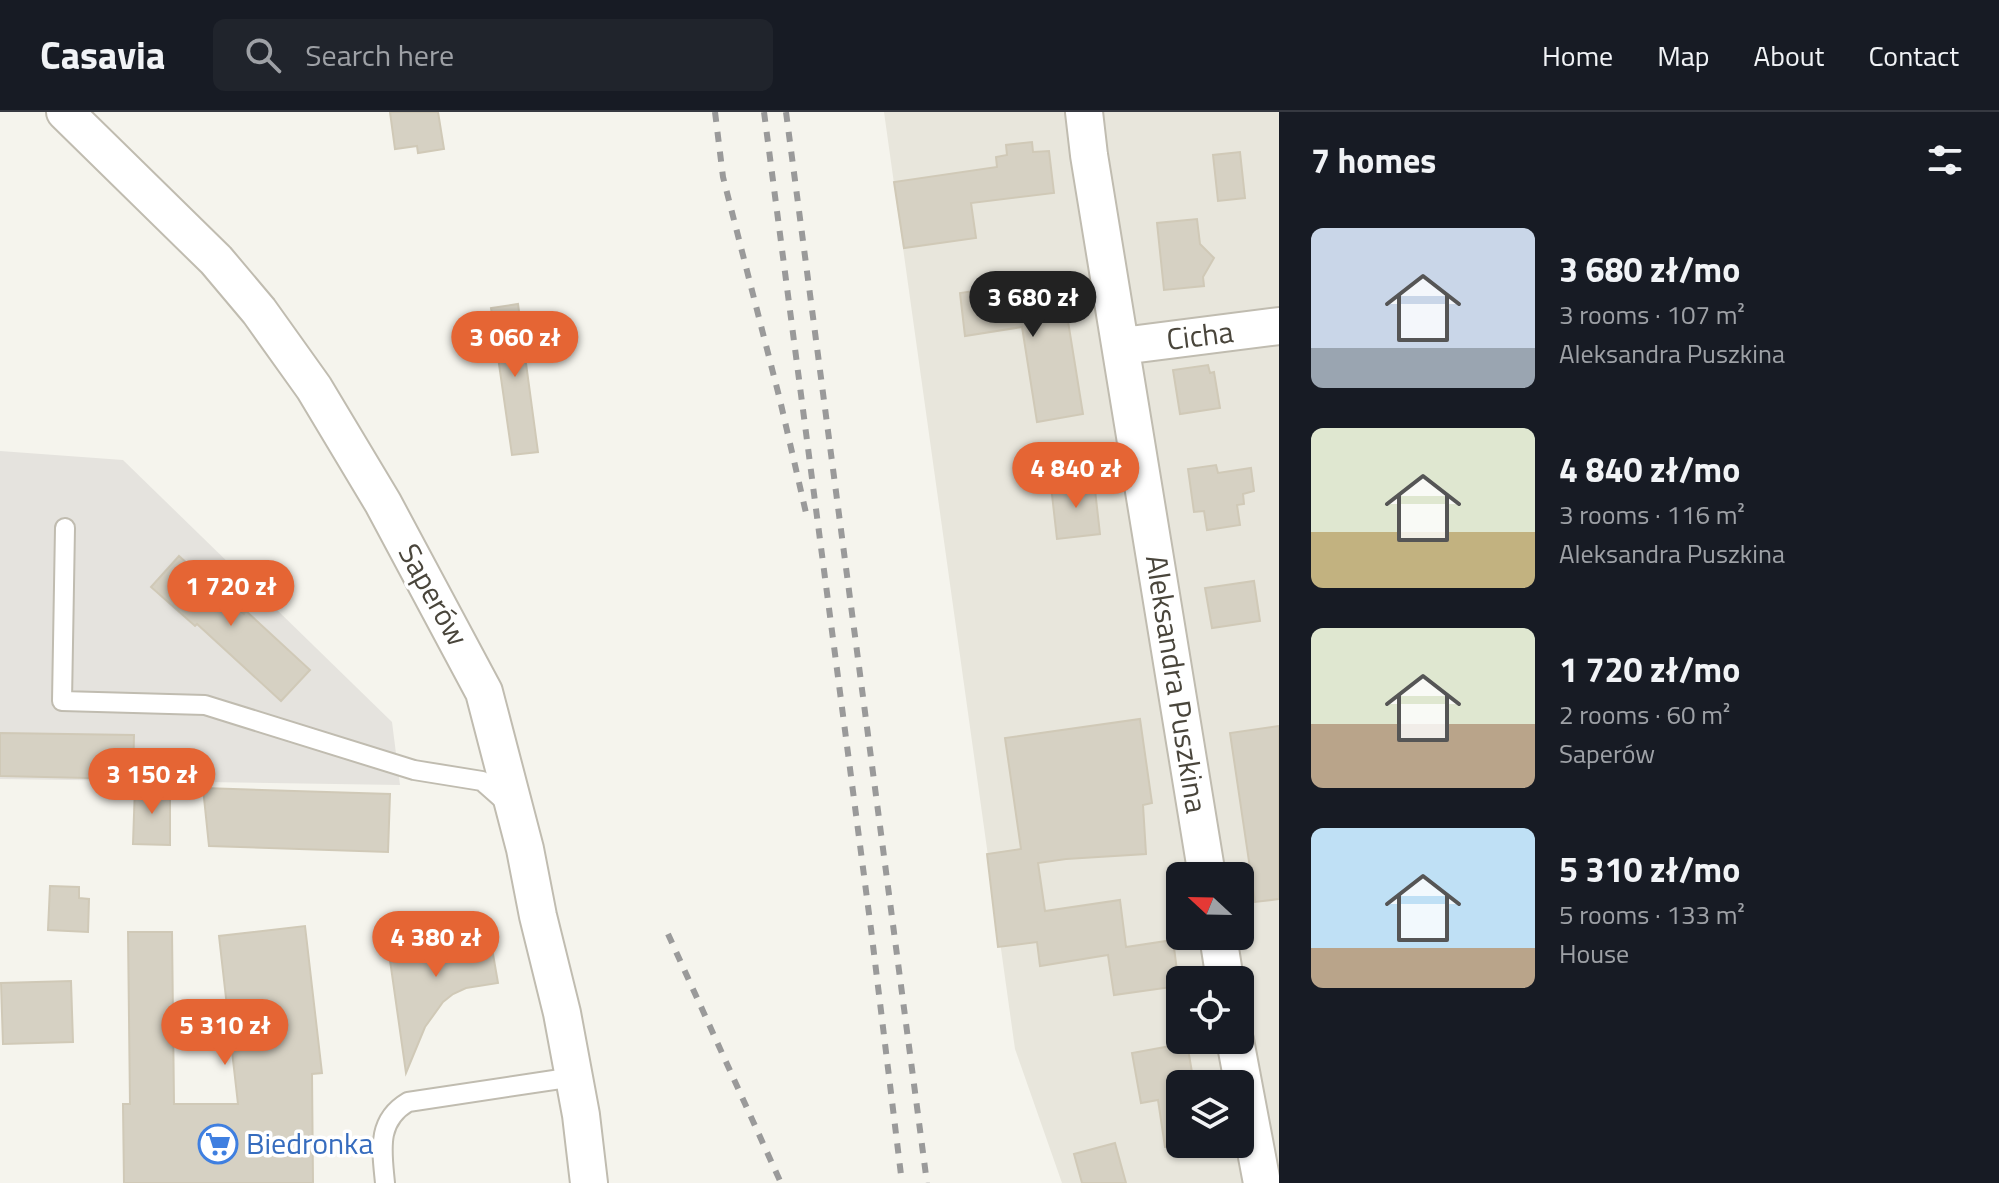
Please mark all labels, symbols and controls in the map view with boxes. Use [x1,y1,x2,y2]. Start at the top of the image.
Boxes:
search box [213,19,773,91]
text: Casavia [40,26,165,84]
text: Search here [305,32,454,78]
icon: search [241,33,285,77]
text: Home [1542,34,1613,77]
text: Map [1657,34,1710,77]
text: About [1754,34,1824,77]
text: Contact [1868,34,1959,77]
text: 7 homes [1311,134,1436,186]
icon: filters [1923,138,1967,182]
text: 3 680 zł/mo [1559,243,1740,295]
icon: home [1375,260,1471,356]
pin: 3 680 zł [950,271,1116,339]
text: 3 680 zł [987,277,1079,316]
text: 3 rooms · 107 m² [1559,295,1745,334]
street label: Cicha [1164,308,1236,362]
pin: 3 060 zł [432,311,598,379]
text: 3 060 zł [469,317,561,356]
text: Aleksandra Puszkina [1559,334,1785,373]
pin: 4 840 zł [993,442,1159,510]
text: 4 840 zł/mo [1559,443,1740,495]
text: 4 840 zł [1030,448,1122,487]
icon: home [1375,460,1471,556]
text: 3 rooms · 116 m² [1559,495,1745,534]
text: Aleksandra Puszkina [1559,534,1785,573]
street label: Saperów [387,535,481,654]
street label: Aleksandra Puszkina [1134,551,1220,816]
pin: 1 720 zł [148,560,314,628]
text: 1 720 zł [185,566,277,605]
text: 1 720 zł/mo [1559,643,1740,695]
icon: home [1375,660,1471,756]
text: 2 rooms · 60 m² [1559,695,1730,734]
text: Saperów [1559,734,1655,773]
pin: 3 150 zł [69,748,235,816]
text: 3 150 zł [106,754,198,793]
text: 5 310 zł/mo [1559,843,1740,895]
icon: home [1375,860,1471,956]
north arrow [1166,862,1254,950]
map controls [1166,862,1254,1158]
text: 5 rooms · 133 m² [1559,895,1745,934]
pin: 4 380 zł [353,911,519,979]
text: 4 380 zł [390,917,482,956]
text: House [1559,934,1629,973]
button: locate [1166,966,1254,1054]
pin: 5 310 zł [142,999,308,1067]
text: 5 310 zł [179,1005,271,1044]
button: layers [1166,1070,1254,1158]
place label: Biedronka [246,1120,373,1166]
supermarket icon: Biedronka [197,1123,239,1165]

